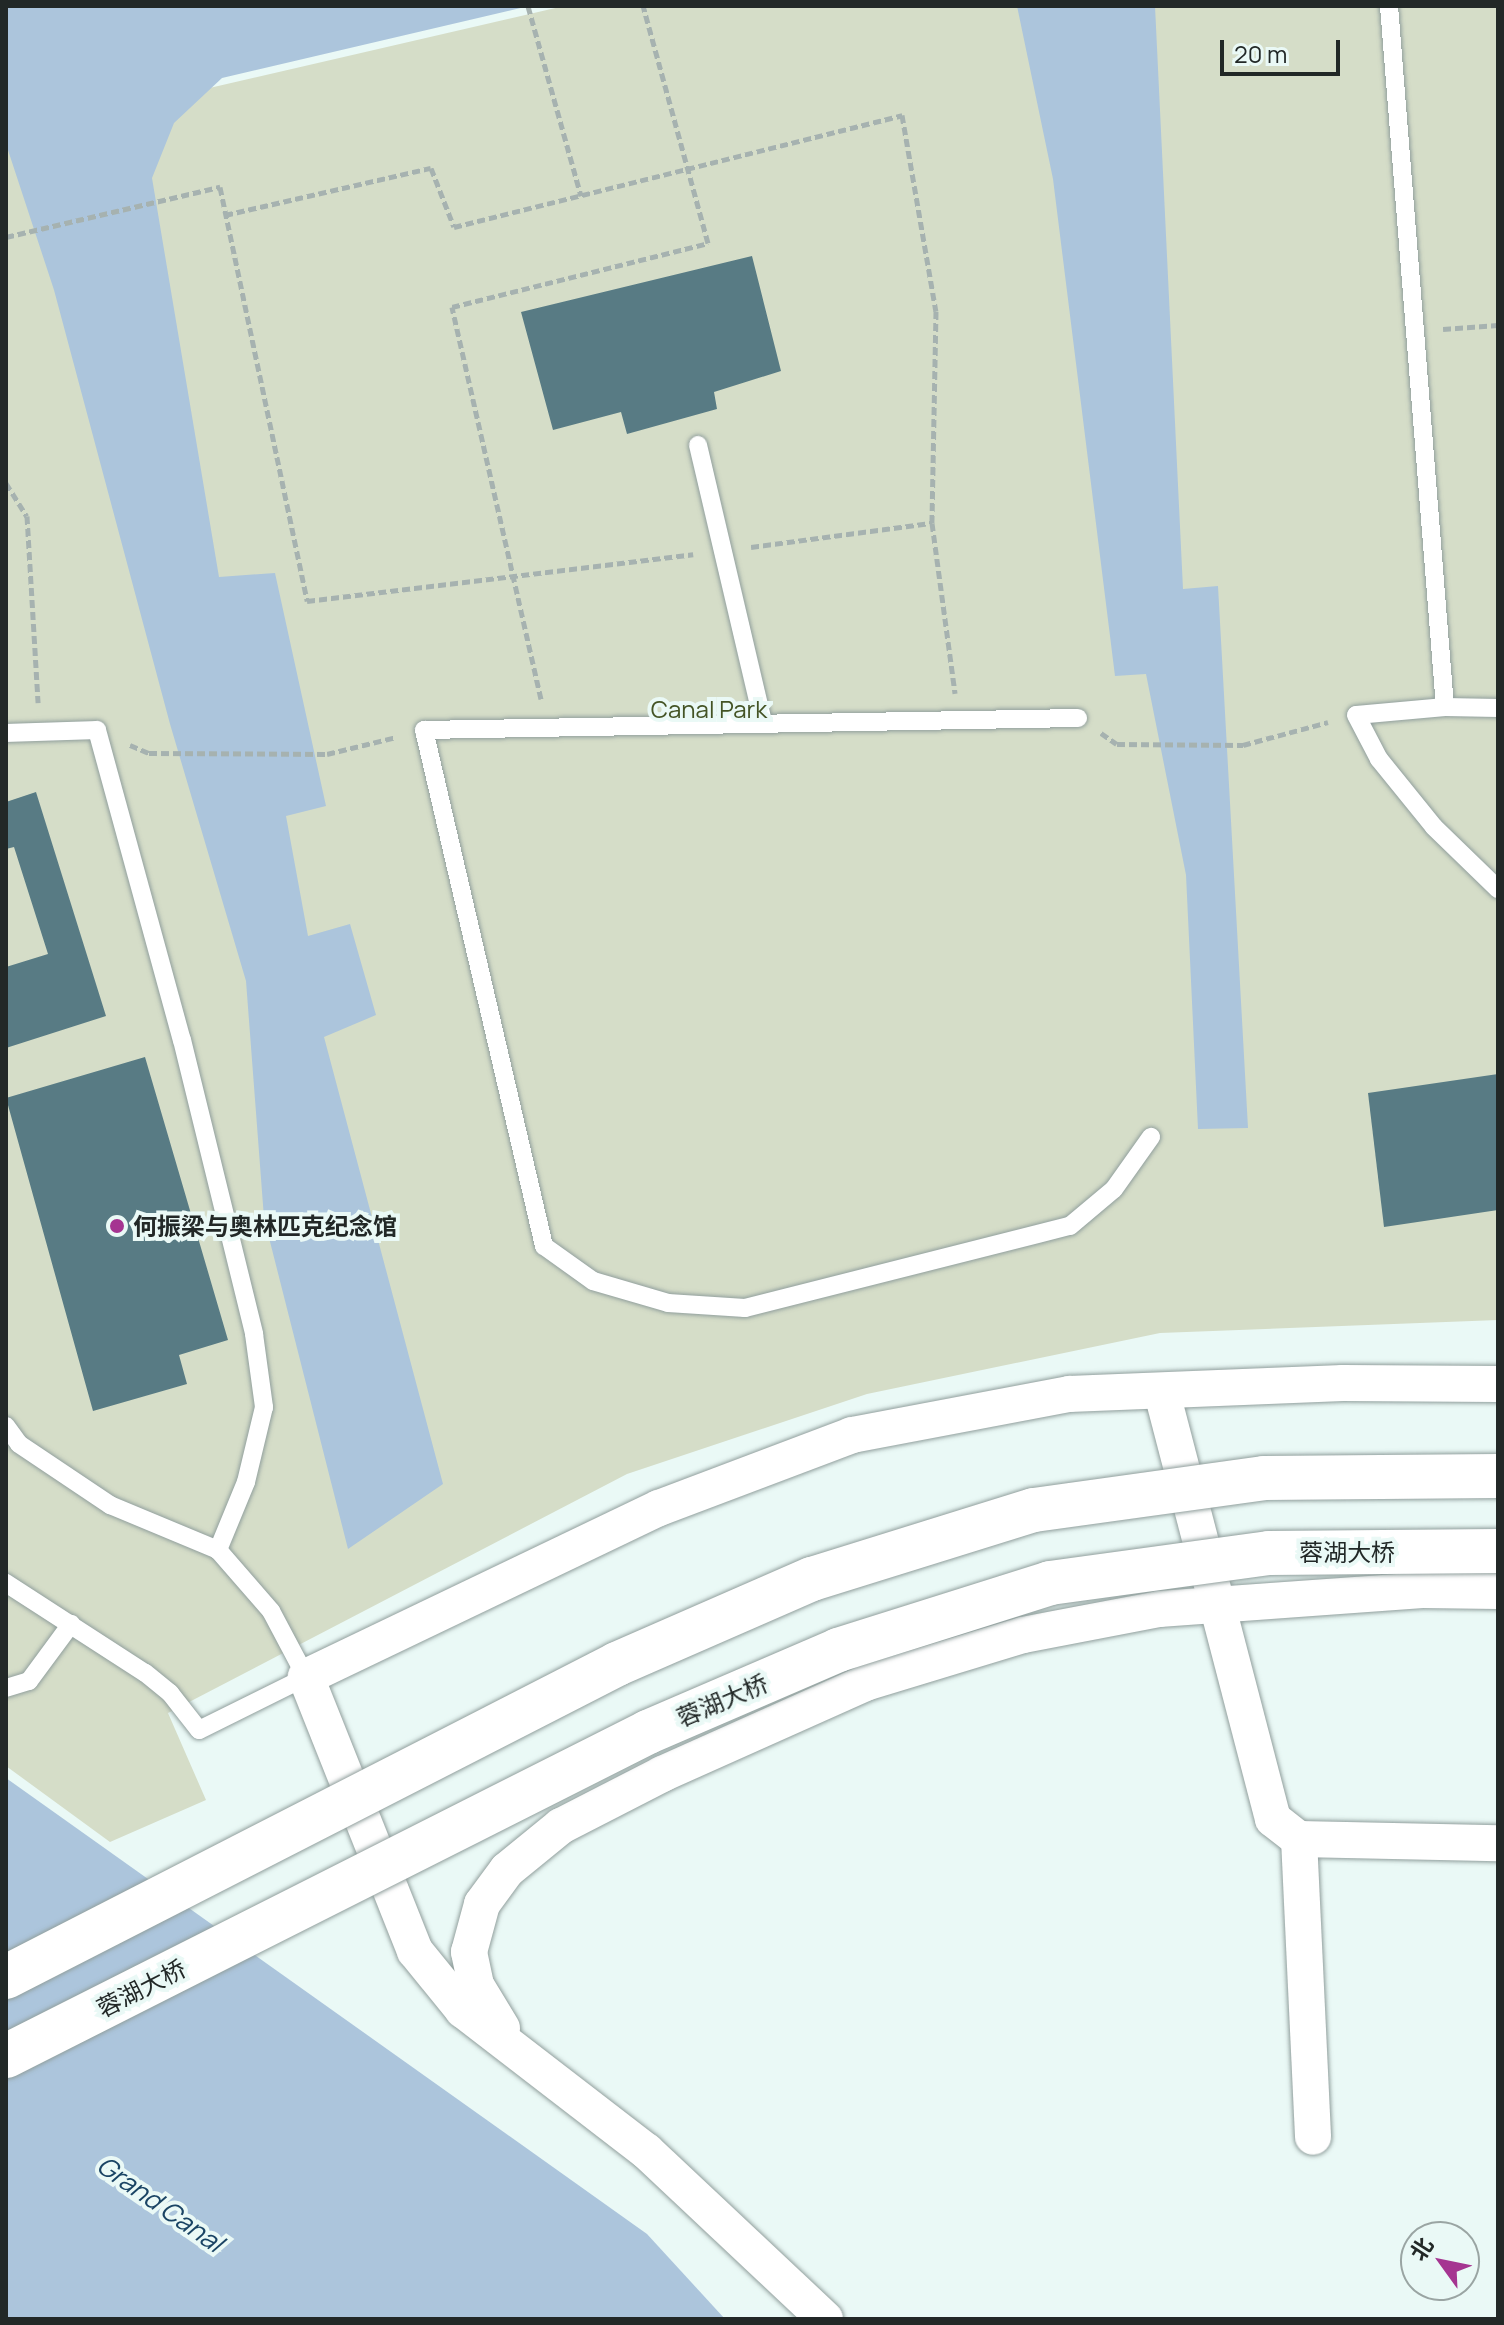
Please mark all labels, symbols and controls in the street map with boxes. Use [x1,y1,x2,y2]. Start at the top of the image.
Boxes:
scale bar [1224,24,1344,74]
text: 20 m [1234,37,1287,70]
park label: Canal Park [651,695,767,723]
place label: 何振梁与奥林匹克纪念馆 [133,1212,397,1240]
marker: 何振梁与奥林匹克纪念馆 [108,1217,126,1235]
street label: 蓉湖大桥 [1299,1538,1395,1566]
street label: 蓉湖大桥 [672,1668,772,1732]
street label: 蓉湖大桥 [92,1953,190,2023]
water label: Grand Canal [91,2149,229,2259]
north arrow [1400,2221,1480,2301]
text: 北 [1403,2232,1440,2266]

